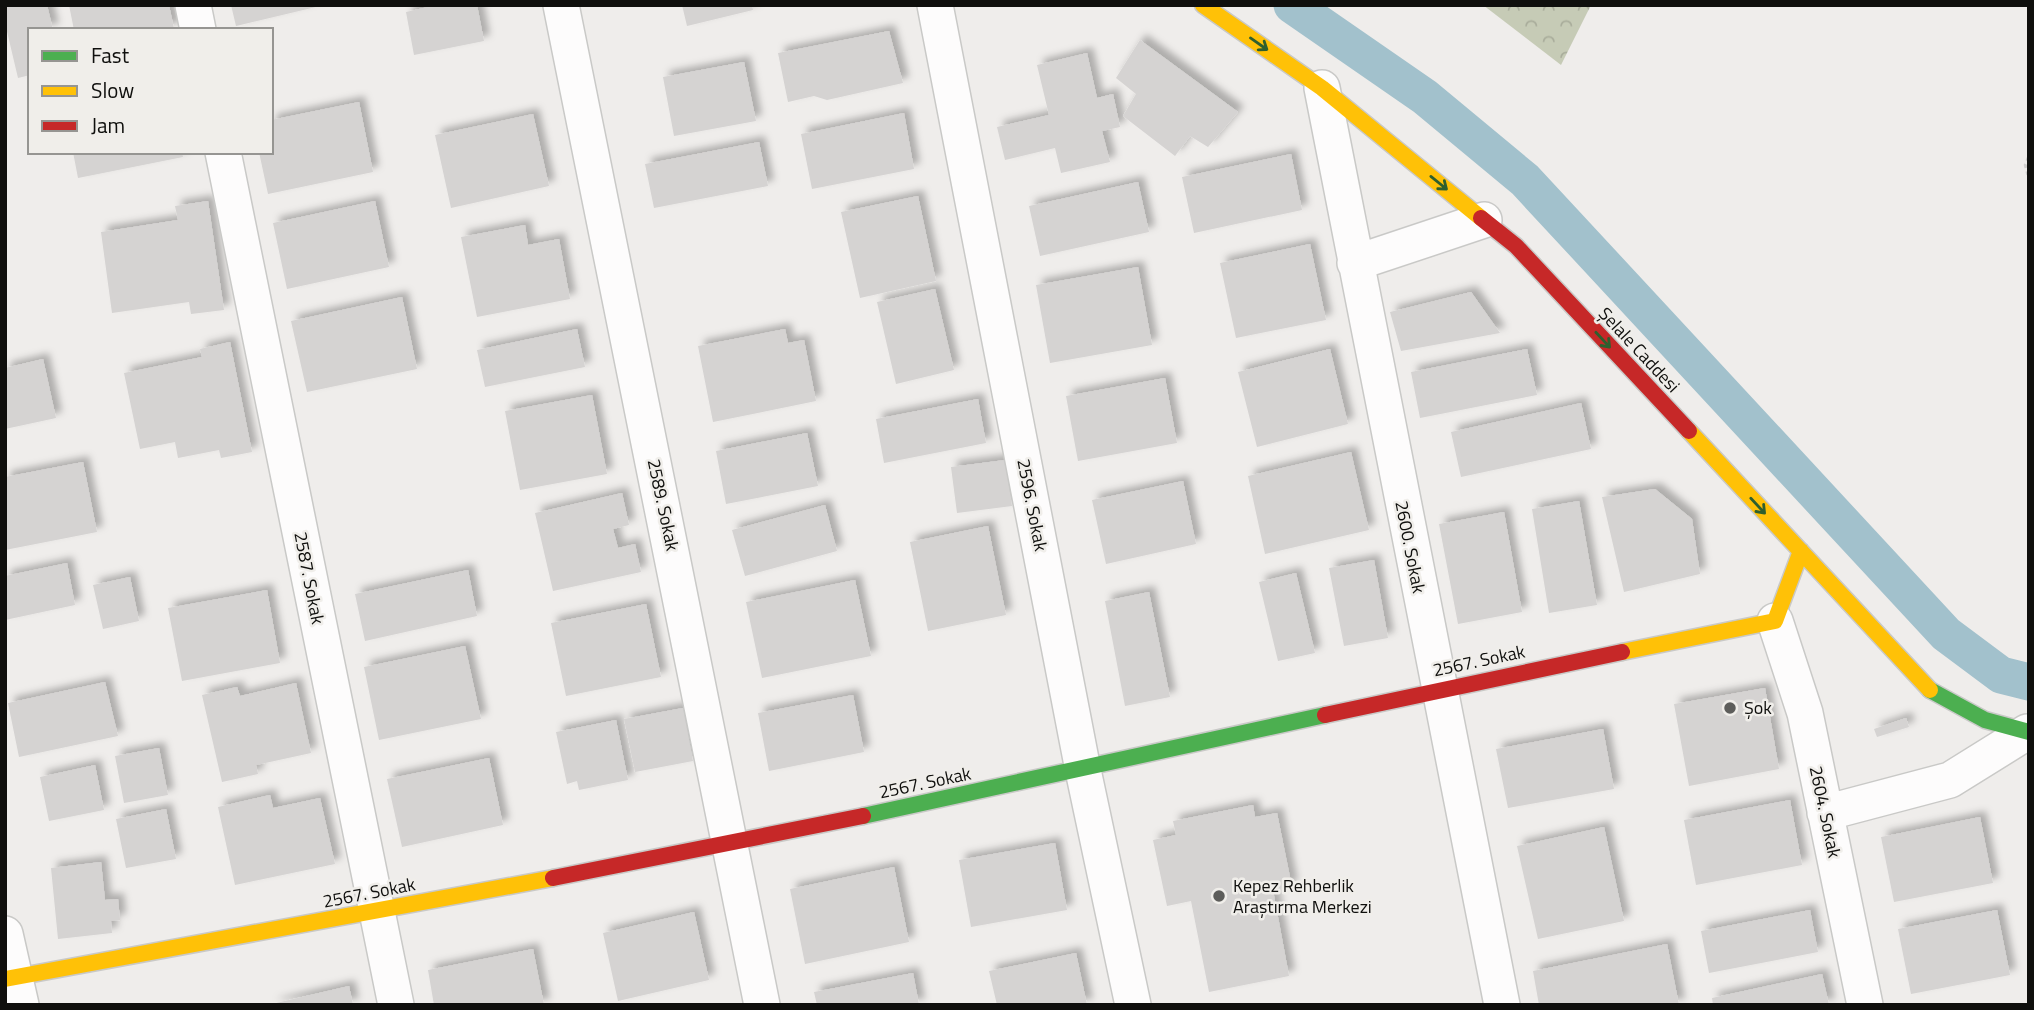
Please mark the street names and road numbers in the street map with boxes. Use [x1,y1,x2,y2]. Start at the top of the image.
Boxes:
street label: Şelale Caddesi [1592,301,1686,399]
street label: 2589. Sokak [641,456,687,554]
street label: 2596. Sokak [1010,456,1055,554]
street label: 2600. Sokak [1388,498,1433,596]
street label: 2587. Sokak [287,529,332,627]
street label: 2567. Sokak [1430,637,1528,683]
street label: 2567. Sokak [876,759,974,805]
street label: 2604. Sokak [1803,763,1849,861]
street label: 2567. Sokak [320,870,418,915]

